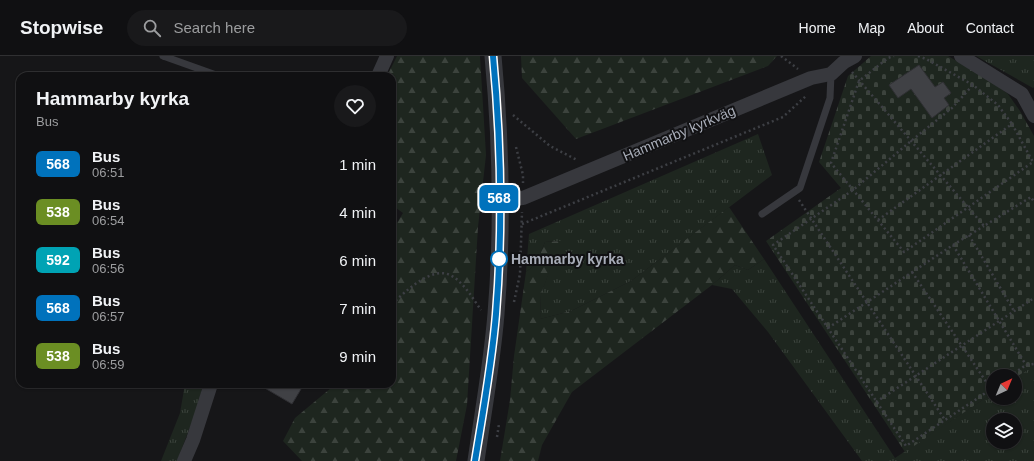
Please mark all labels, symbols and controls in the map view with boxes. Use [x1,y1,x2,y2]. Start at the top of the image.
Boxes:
search box [127,10,407,46]
text: Stopwise [20,17,103,38]
icon: search [141,17,163,39]
text: Search here [173,19,255,36]
text: Home [799,20,836,36]
text: Map [858,20,885,36]
text: About [907,20,944,36]
text: Contact [966,20,1014,36]
button: heart [334,85,376,127]
text: Hammarby kyrka [36,88,189,109]
street label: Hammarby kyrkväg [620,102,738,164]
text: Bus [36,114,58,129]
text: Bus [92,148,120,165]
text: 568 [46,156,70,172]
text: 1 min [339,156,376,173]
text: 06:51 [92,165,125,180]
line badge: 568 [476,185,522,211]
text: 568 [487,190,511,206]
text: Bus [92,196,120,213]
text: 538 [46,204,70,220]
text: 4 min [339,204,376,221]
text: 06:54 [92,213,125,228]
text: Bus [92,244,120,261]
marker: Hammarby kyrka [490,250,508,268]
place label: Hammarby kyrka [511,251,624,267]
text: 592 [46,252,70,268]
text: 6 min [339,252,376,269]
text: 06:56 [92,261,125,276]
text: Bus [92,292,120,309]
text: 568 [46,300,70,316]
text: 7 min [339,300,376,317]
text: 06:57 [92,309,125,324]
text: Bus [92,340,120,357]
text: 538 [46,348,70,364]
text: 9 min [339,348,376,365]
text: 06:59 [92,357,125,372]
north arrow [986,369,1022,405]
map controls [986,369,1022,449]
button: layers [986,413,1022,449]

